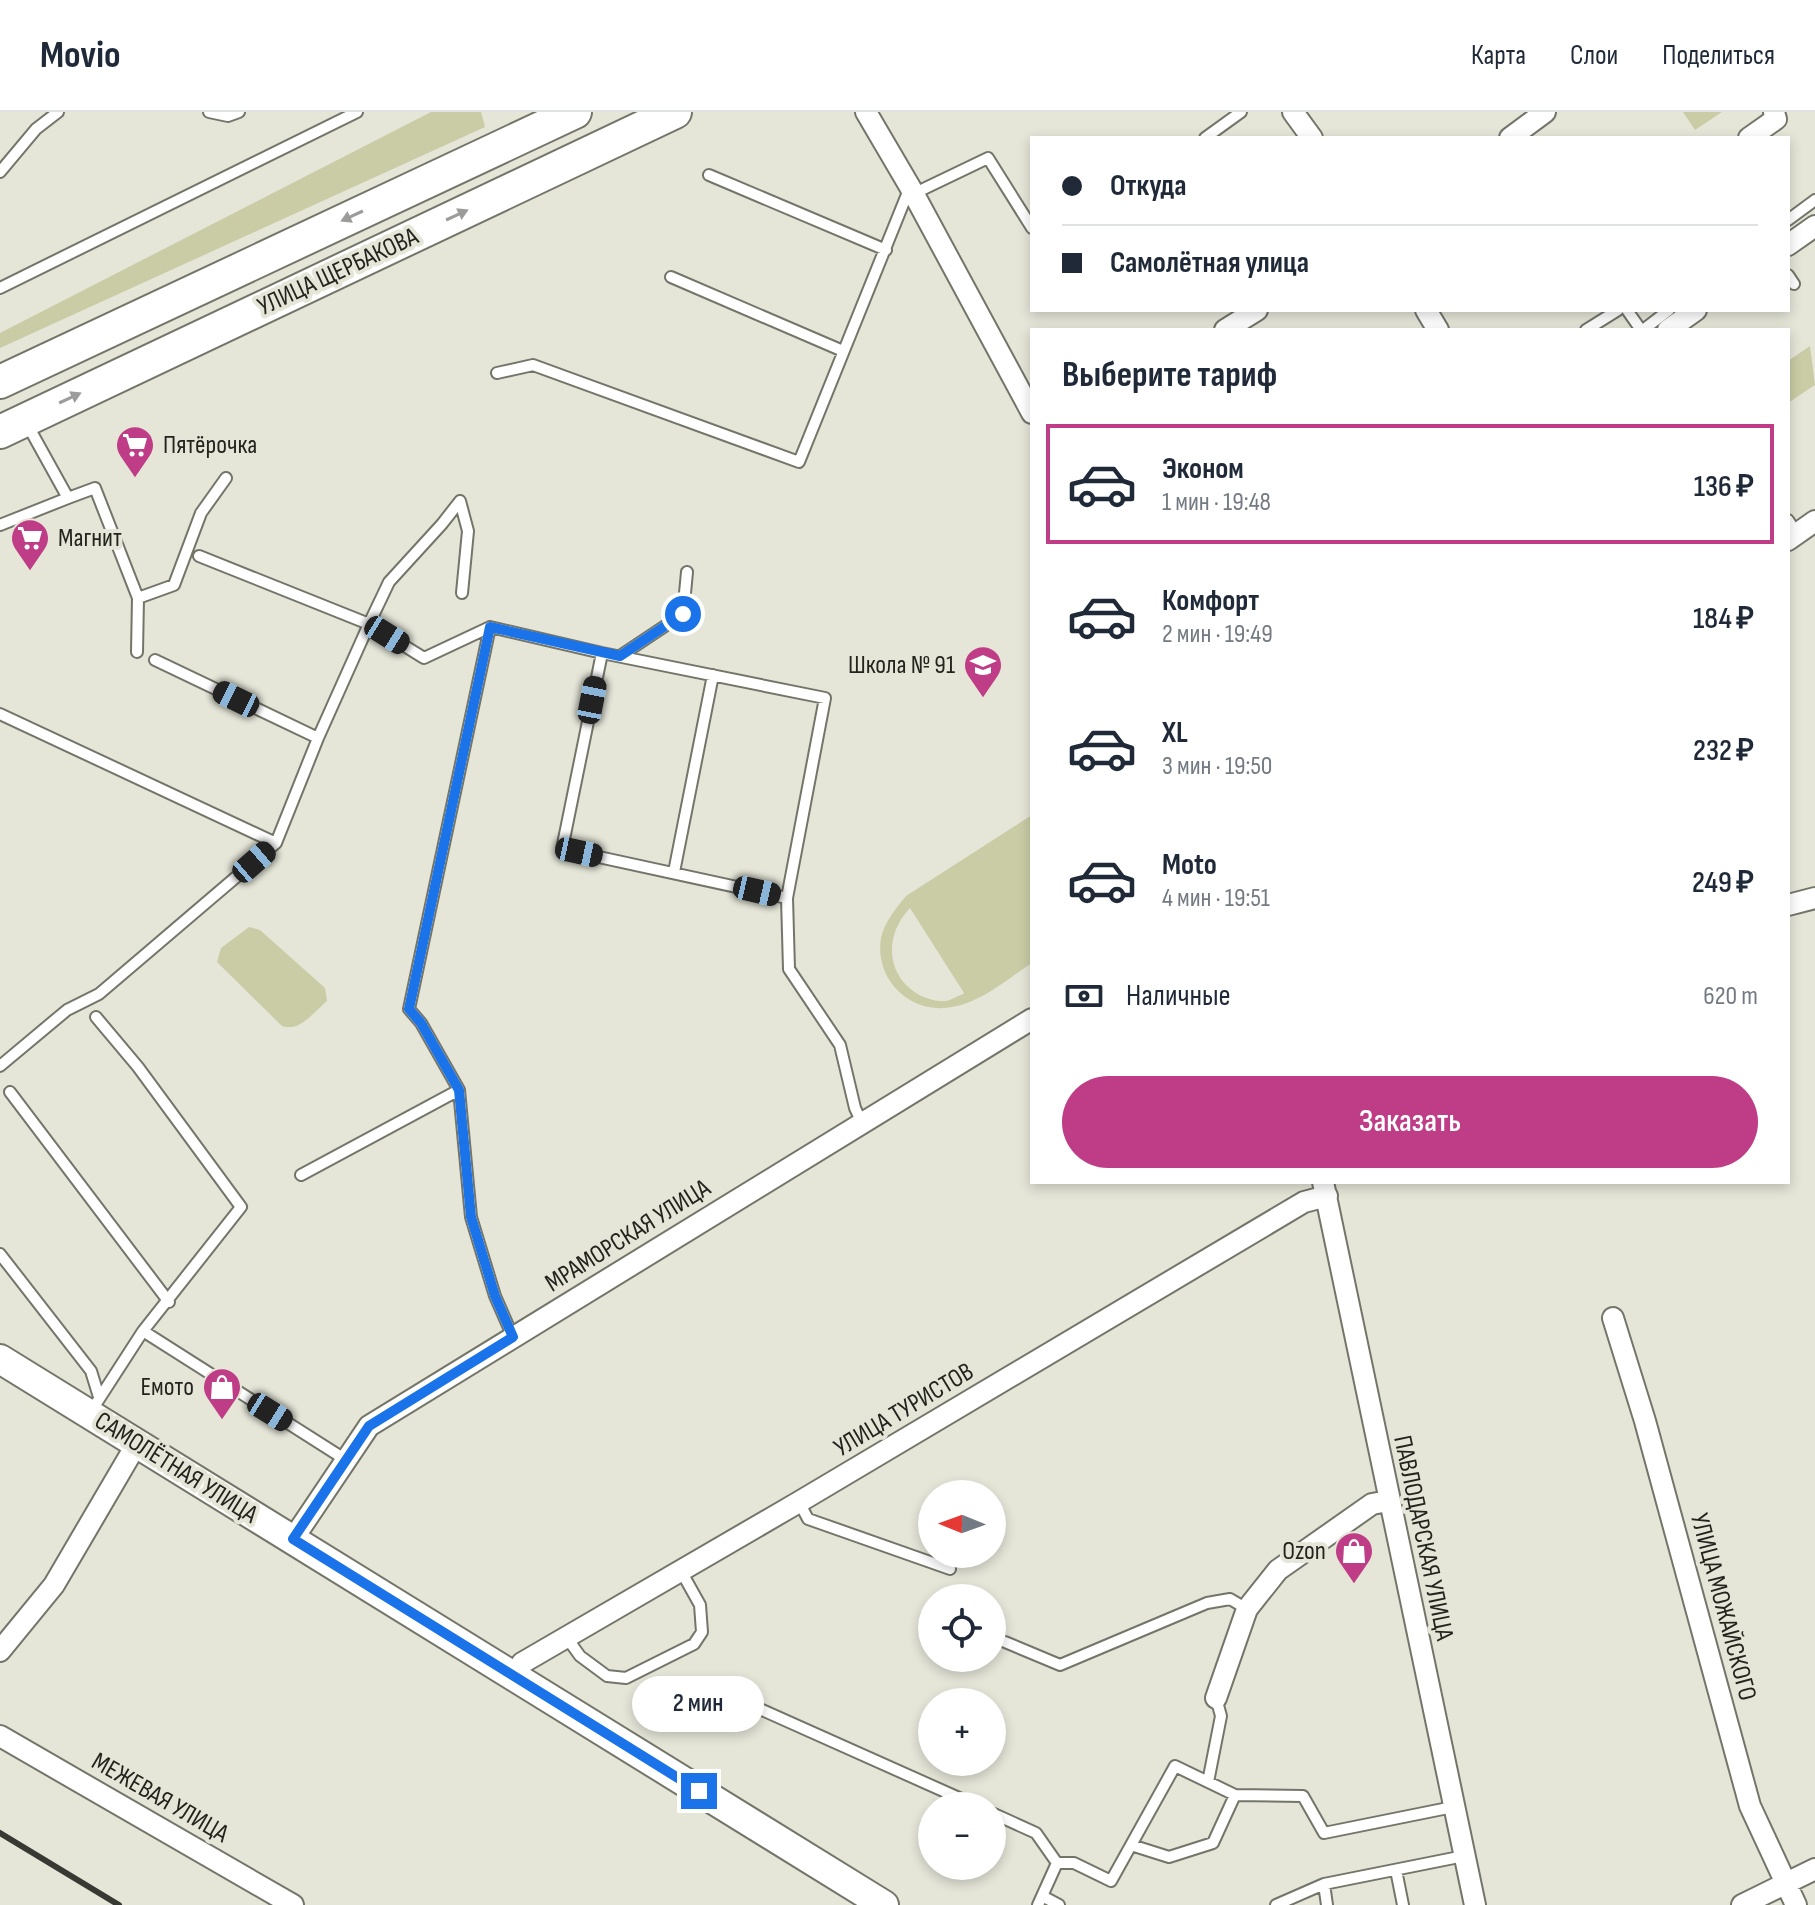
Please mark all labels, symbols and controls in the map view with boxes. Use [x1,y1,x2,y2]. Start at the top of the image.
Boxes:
text: Movio [40,33,120,78]
text: Карта [1471,39,1526,72]
text: Слои [1570,39,1618,72]
text: Поделиться [1662,39,1775,72]
text: Откуда [1110,168,1187,204]
one-way arrow [446,208,469,222]
one-way arrow [341,209,364,223]
street label: УЛИЦА ЩЕРБАКОВА [253,221,424,323]
text: Самолётная улица [1110,245,1309,281]
text: Выберите тариф [1062,354,1277,397]
one-way arrow [59,391,82,405]
supermarket icon: Пятёрочка [114,424,156,479]
place label: Пятёрочка [163,430,257,461]
icon: car [1066,448,1138,520]
text: Эконом [1162,451,1244,487]
text: 136 ₽ [1694,469,1754,505]
text: 1 мин · 19:48 [1162,487,1271,518]
supermarket icon: Магнит [9,517,51,572]
place label: Магнит [58,523,122,554]
icon: car [1066,580,1138,652]
text: Комфорт [1162,583,1259,619]
route start [665,596,701,632]
text: 184 ₽ [1693,601,1754,637]
car [360,612,414,658]
text: 2 мин · 19:49 [1162,619,1273,650]
school or university icon: Школа № 91 [962,644,1004,699]
place label: Школа № 91 [848,650,955,681]
car [576,674,608,726]
car [209,678,263,720]
icon: car [1066,712,1138,784]
text: XL [1162,715,1188,751]
text: 232 ₽ [1693,733,1754,769]
text: 3 мин · 19:50 [1162,751,1272,782]
car [553,835,605,869]
car [228,837,280,887]
icon: car [1066,844,1138,916]
text: Moto [1162,847,1217,883]
text: 249 ₽ [1692,865,1754,901]
car [731,874,783,908]
text: 4 мин · 19:51 [1162,883,1270,914]
icon: cash [1062,974,1106,1018]
text: Наличные [1126,978,1231,1014]
text: 620 m [1703,981,1758,1012]
button: Заказать [1062,1076,1758,1168]
street label: МРАМОРСКАЯ УЛИЦА [540,1172,717,1299]
street label: УЛИЦА ТУРИСТОВ [829,1356,979,1464]
shop icon: Емото [201,1366,243,1421]
place label: Емото [140,1372,194,1403]
car [243,1389,297,1435]
street label: САМОЛЁТНАЯ УЛИЦА [89,1405,264,1531]
street label: ПАВЛОДАРСКАЯ УЛИЦА [1386,1433,1460,1644]
north arrow [918,1480,1006,1568]
map controls [918,1480,1006,1880]
street label: УЛИЦА МОЖАЙСКОГО [1683,1510,1763,1704]
shop icon: Ozon [1333,1530,1375,1585]
place label: Ozon [1282,1536,1326,1567]
button: locate [918,1584,1006,1672]
callout: 2 мин [633,1675,765,1731]
text: 2 мин [673,1688,723,1719]
button: + [918,1688,1006,1776]
street label: МЕЖЕВАЯ УЛИЦА [86,1746,235,1850]
route end [681,1773,717,1809]
button: − [918,1792,1006,1880]

